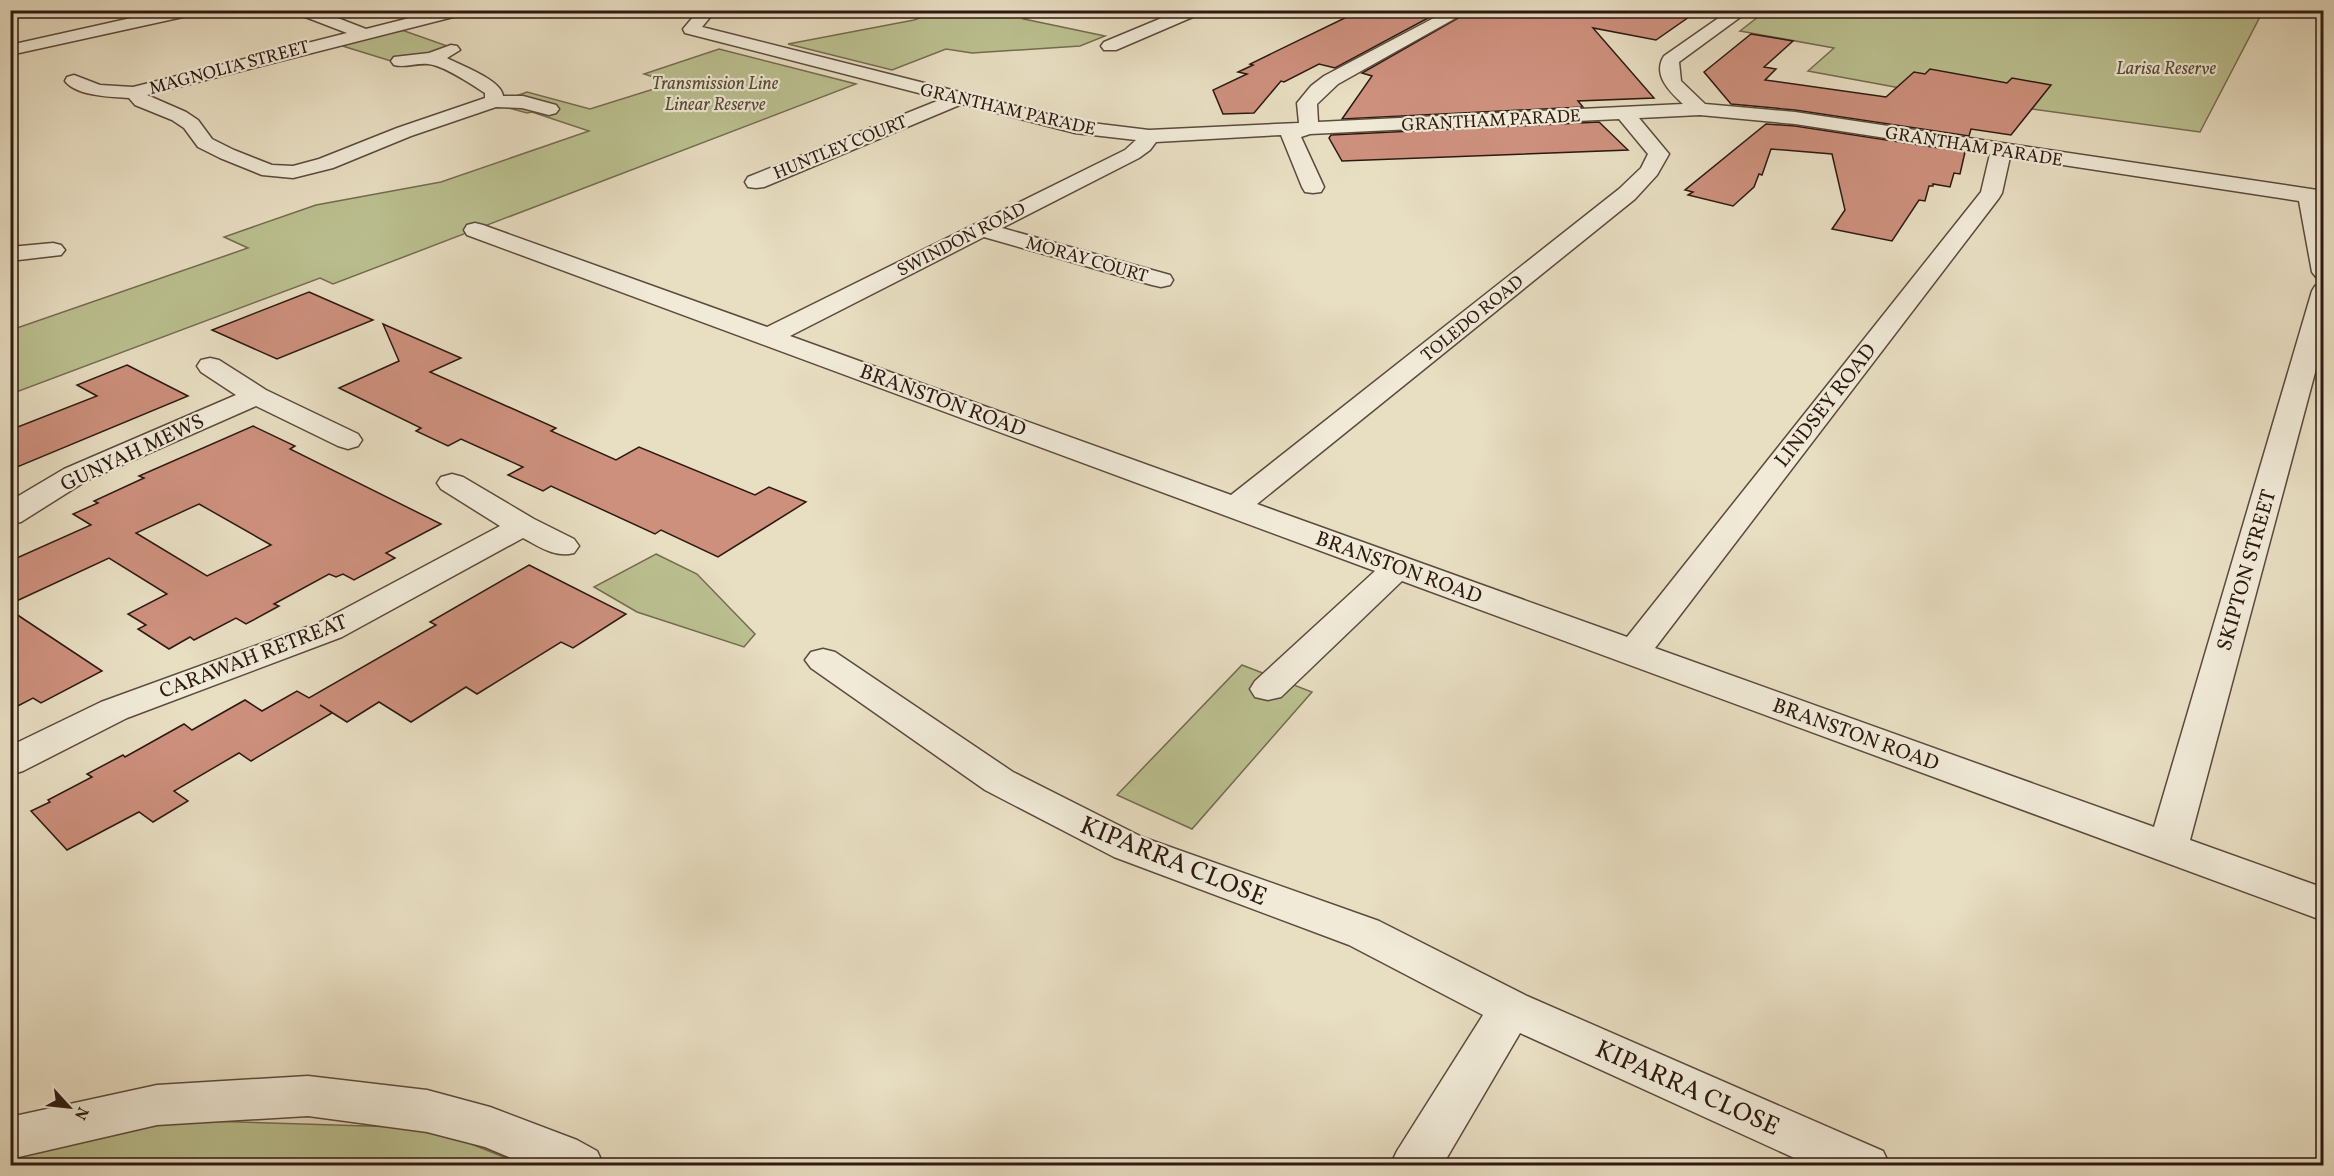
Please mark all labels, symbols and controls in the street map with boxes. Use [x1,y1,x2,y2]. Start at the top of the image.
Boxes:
street label: MAGNOLIA STREET [147,35,313,102]
park label: Larisa Reserve [2116,57,2216,82]
park label: Transmission Line Linear Reserve [652,72,779,118]
street label: GRANTHAM PARADE [917,78,1098,143]
street label: GRANTHAM PARADE [1401,104,1581,139]
street label: HUNTLEY COURT [770,110,912,187]
street label: GRANTHAM PARADE [1883,121,2064,174]
street label: SWINDON ROAD [893,197,1030,284]
street label: MORAY COURT [1023,231,1151,290]
street label: TOLEDO ROAD [1416,270,1529,368]
street label: LINDSEY ROAD [1769,338,1884,474]
street label: BRANSTON ROAD [855,358,1030,445]
street label: GUNYAH MEWS [56,407,209,499]
street label: SKIPTON STREET [2211,486,2284,655]
street label: BRANSTON ROAD [1311,525,1486,612]
street label: CARAWAH RETREAT [155,608,352,707]
street label: BRANSTON ROAD [1768,692,1943,779]
street label: KIPARRA CLOSE [1074,808,1272,916]
street label: KIPARRA CLOSE [1589,1032,1785,1146]
north arrow [39,1077,99,1137]
text: N [68,1103,93,1123]

